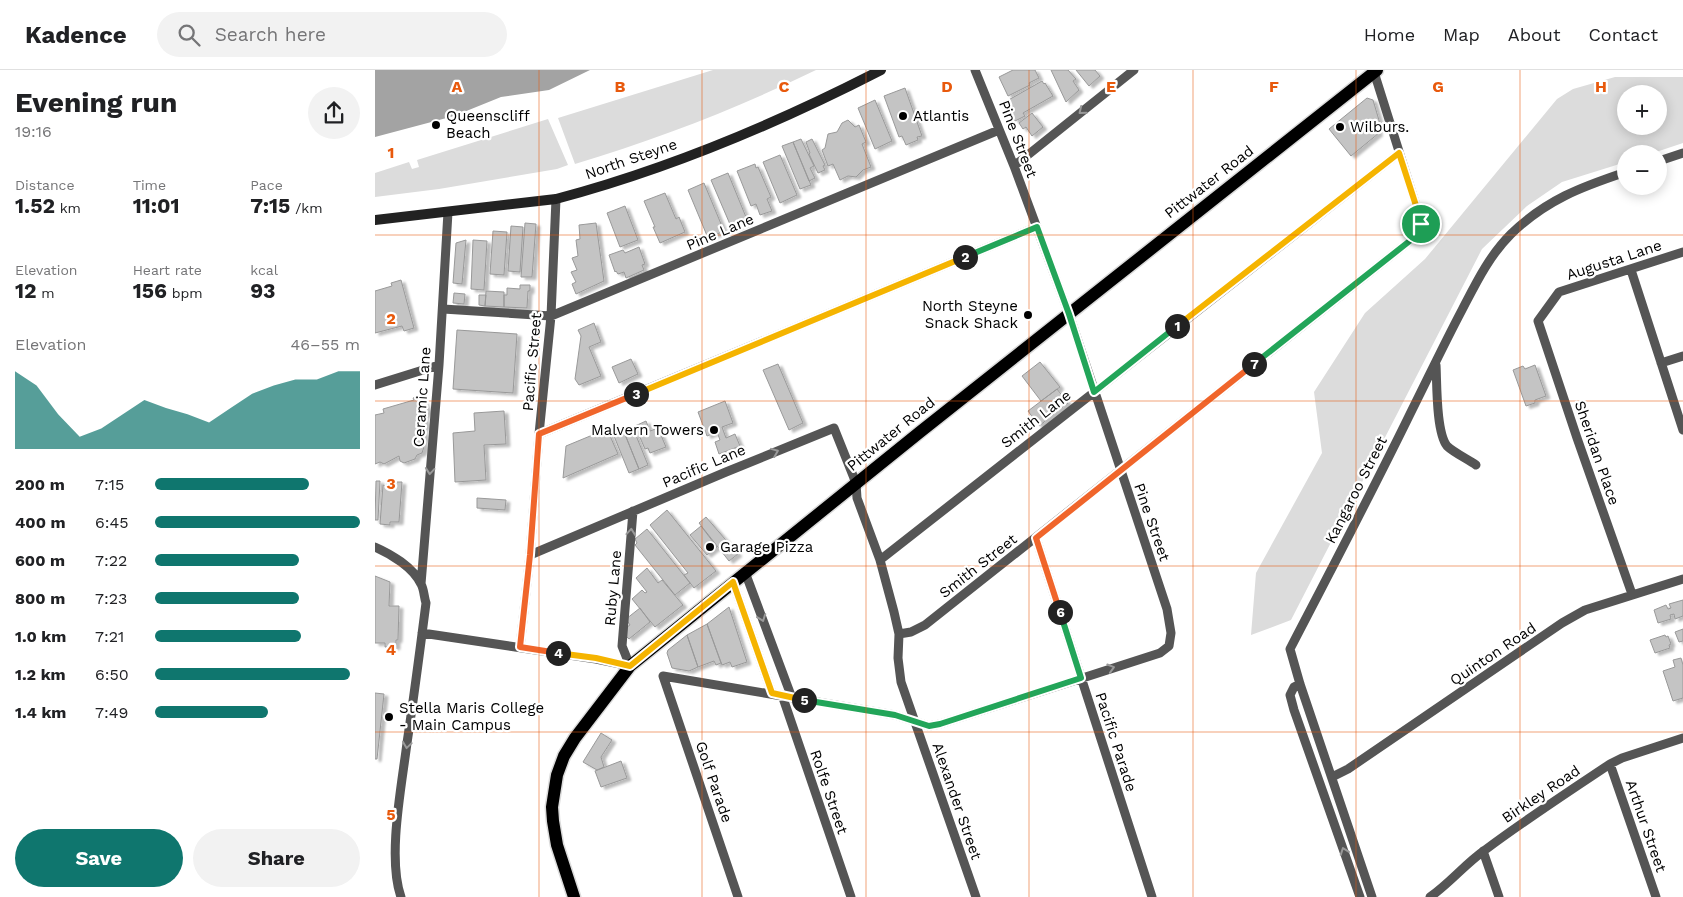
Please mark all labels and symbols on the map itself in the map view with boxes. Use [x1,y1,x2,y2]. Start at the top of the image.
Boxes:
text: A [452,77,463,96]
text: B [615,77,626,96]
text: C [779,77,790,96]
text: D [941,77,953,96]
text: E [1106,77,1116,96]
text: F [1269,77,1279,96]
text: G [1432,77,1444,96]
text: H [1595,77,1607,96]
street label: Pine Street [995,98,1041,181]
one-way arrow [1079,106,1088,114]
place label: Queenscliff Beach [446,107,530,142]
place label: Atlantis [913,107,969,125]
marker: Atlantis [897,110,909,122]
place label: Wilburs. [1350,118,1409,136]
marker: Queenscliff Beach [430,119,442,131]
marker: Wilburs. [1334,121,1346,133]
street label: North Steyne [583,135,679,183]
street label: Pittwater Road [1161,142,1257,222]
text: 1 [388,143,394,162]
pin [1400,203,1442,245]
street label: Pine Lane [684,210,756,254]
street label: Augusta Lane [1564,236,1664,284]
pin: 2 [953,244,977,270]
place label: North Steyne Snack Shack [922,297,1018,332]
text: 2 [386,309,396,328]
marker: North Steyne Snack Shack [1022,309,1034,321]
street label: Pacific Street [519,311,545,412]
pin: 1 [1165,314,1189,338]
street label: Ceramic Lane [410,346,434,448]
pin: 7 [1241,352,1267,376]
pin: 3 [623,382,649,406]
street label: Smith Lane [997,386,1075,452]
street label: Pittwater Road [843,393,939,475]
street label: Sheridan Place [1571,398,1623,508]
place label: Malvern Towers [591,421,704,439]
marker: Malvern Towers [708,424,720,436]
street label: Kangaroo Street [1321,433,1391,547]
street label: Pacific Lane [660,440,748,492]
one-way arrow [770,448,779,458]
one-way arrow [425,467,436,475]
text: 3 [386,474,396,493]
street label: Pine Street [1130,481,1174,564]
one-way arrow [626,528,637,536]
street label: Smith Street [936,530,1021,602]
place label: Garage Pizza [720,538,814,556]
marker: Garage Pizza [704,541,716,553]
street label: Ruby Lane [601,549,625,627]
pin: 6 [1047,600,1073,624]
one-way arrow [756,613,766,621]
street label: Quinton Road [1447,619,1539,689]
text: 4 [386,640,396,659]
pin: 4 [545,640,571,666]
one-way arrow [1106,664,1114,674]
pin: 5 [791,688,817,712]
street label: Pacific Parade [1091,690,1141,794]
place label: Stella Maris College - Main Campus [399,699,544,734]
marker: Stella Maris College - Main Campus [383,711,395,723]
street label: Golf Parade [692,739,736,825]
street label: Alexander Street [929,740,986,863]
one-way arrow [402,741,413,749]
street label: Rolfe Street [806,748,852,837]
street label: Birkley Road [1498,761,1584,827]
street label: Arthur Street [1622,777,1670,875]
text: 5 [386,805,396,824]
one-way arrow [1340,847,1350,856]

